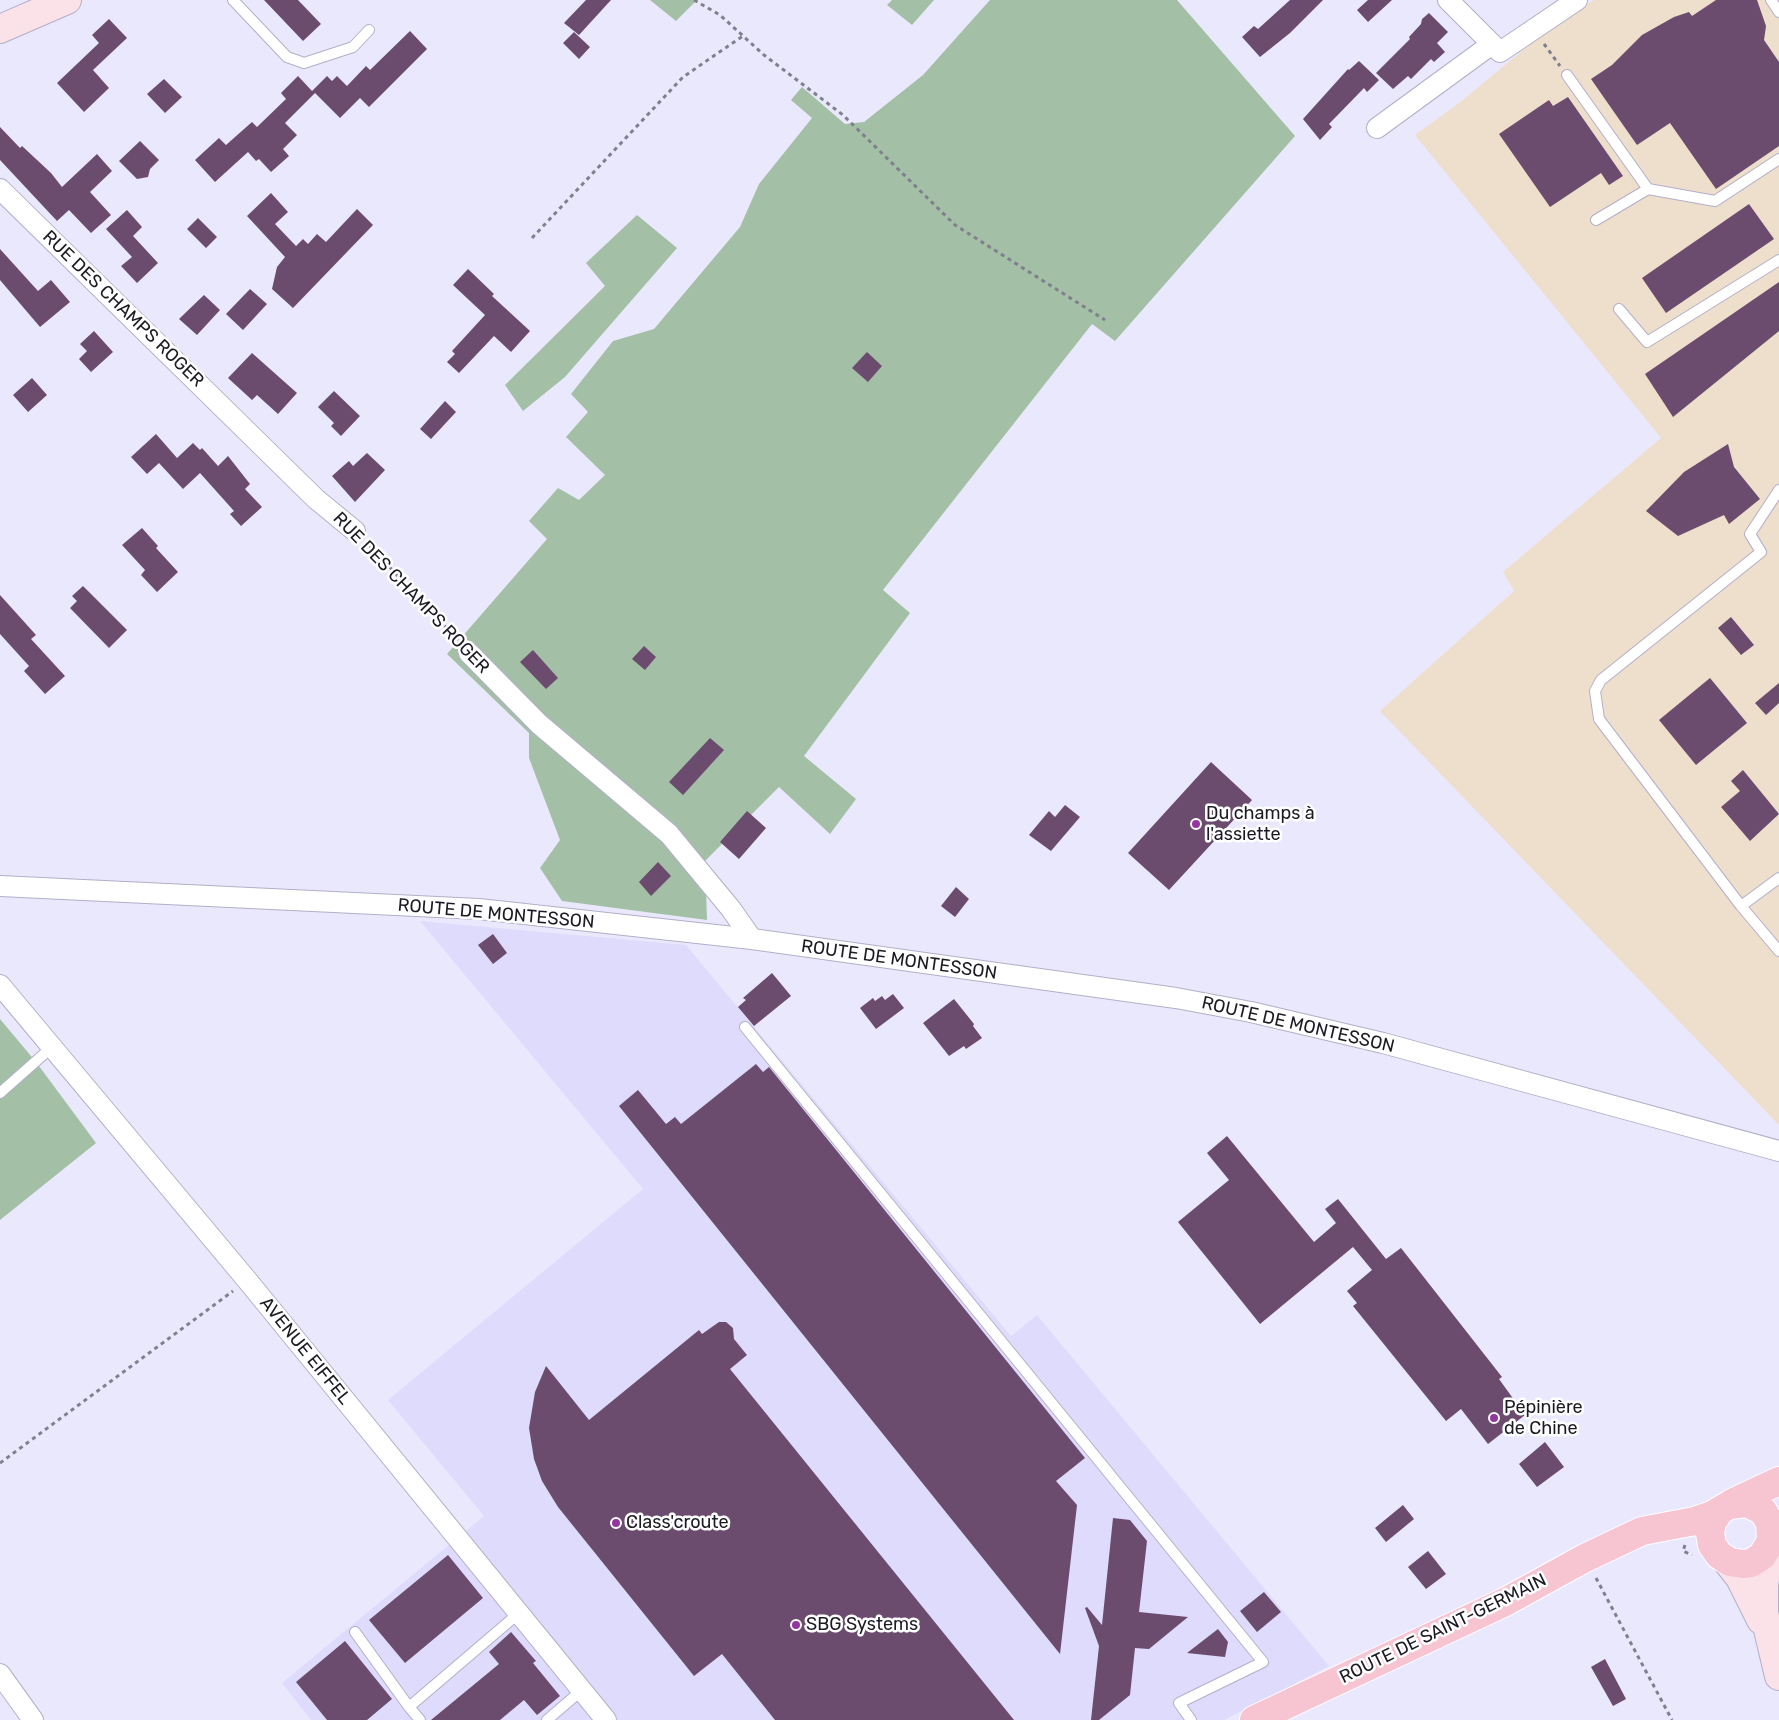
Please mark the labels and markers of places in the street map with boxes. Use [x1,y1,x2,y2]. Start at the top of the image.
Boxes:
place label: Du champs à l'assiette [1206,803,1315,846]
marker: Du champs à l'assiette [1190,818,1202,830]
place label: Pépinière de Chine [1504,1397,1583,1440]
marker: Pépinière de Chine [1488,1412,1500,1424]
place label: Class'croute [626,1512,729,1534]
marker: Class'croute [610,1517,622,1529]
place label: SBG Systems [806,1614,918,1636]
marker: SBG Systems [790,1619,802,1631]

